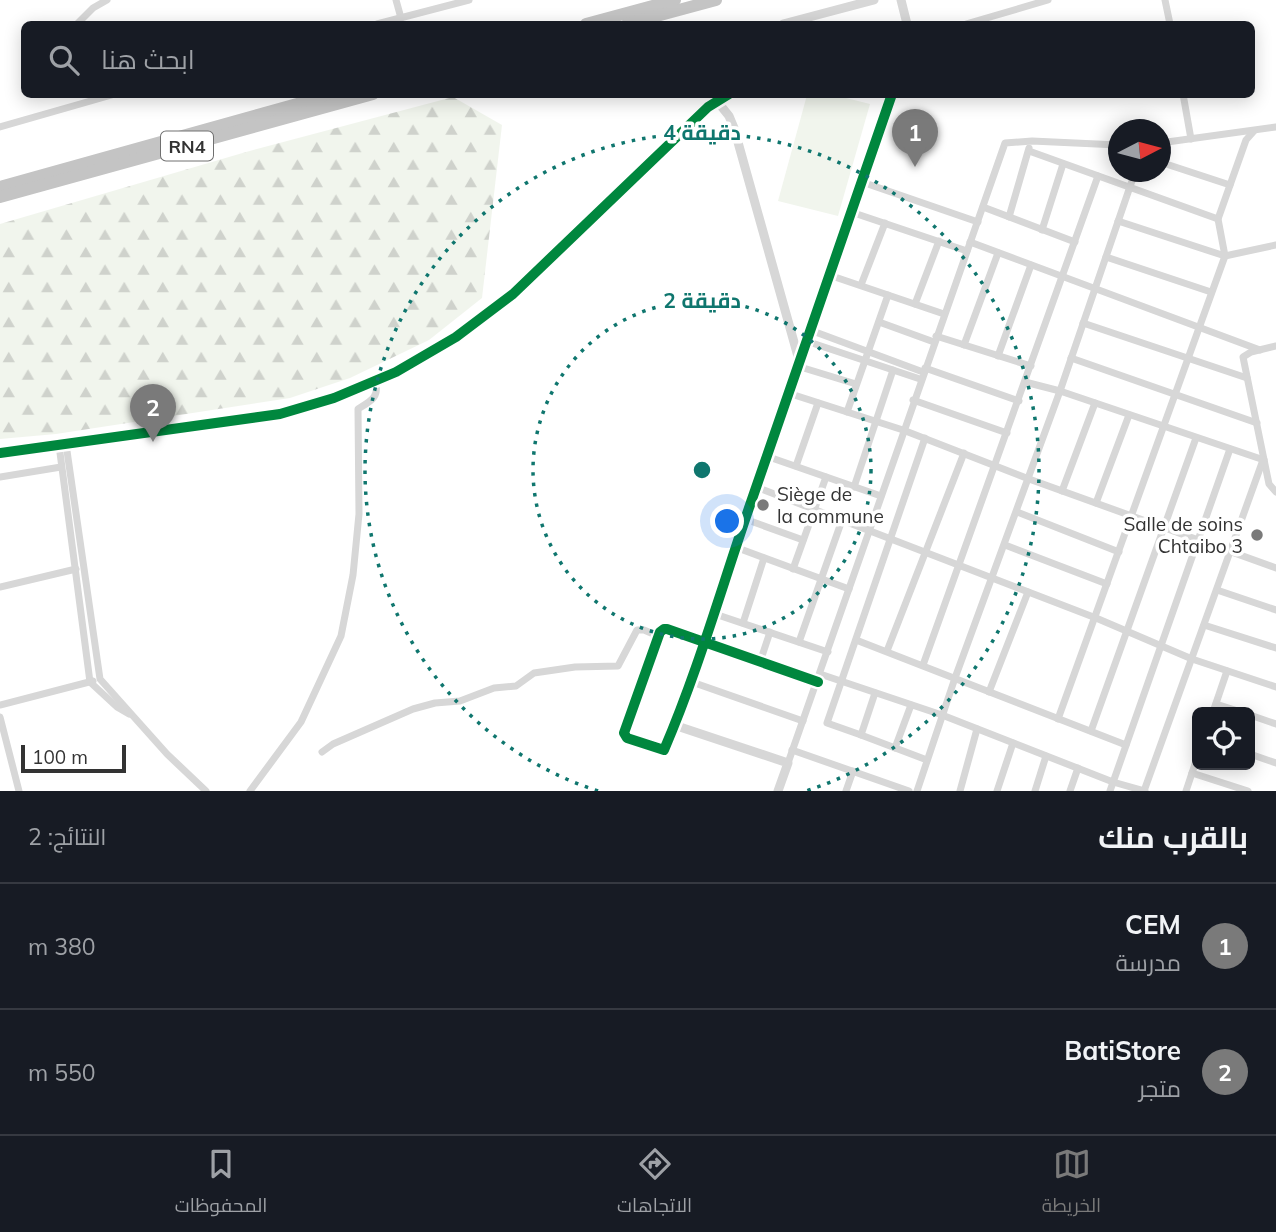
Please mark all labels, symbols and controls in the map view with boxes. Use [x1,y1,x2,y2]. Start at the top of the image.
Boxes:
search box [21,21,1255,98]
icon: search [45,41,83,79]
text: ابحث هنا [101,43,195,76]
pin: 1 [892,109,938,167]
text: 4 دقيقة [663,119,741,145]
north arrow [1108,119,1171,182]
road number: RN4 [161,132,213,160]
text: 2 دقيقة [663,287,741,313]
pin: 2 [130,384,176,442]
centre of rings [690,458,714,482]
place label: Siège de la commune [777,482,884,528]
marker: Siège de la commune [755,497,771,513]
your location [710,504,744,538]
place label: Salle de soins Chtaibo 3 [1123,512,1243,558]
marker: Salle de soins Chtaibo 3 [1249,527,1265,543]
map controls [1192,707,1255,770]
button: locate [1192,707,1255,770]
scale bar [21,742,126,774]
text: 100 m [32,745,88,769]
text: بالقرب منك [1098,818,1248,856]
text: النتائج: 2 [28,822,106,851]
text: CEM [1125,908,1181,941]
text: 380 m [28,932,96,961]
text: 1 [1218,932,1232,961]
text: مدرسة [1116,948,1181,977]
text: BatiStore [1064,1034,1181,1067]
text: 550 m [28,1058,96,1087]
text: 2 [1218,1058,1232,1087]
text: متجر [1139,1074,1181,1103]
tab: المحفوظات [175,1145,267,1223]
tab: الاتجاهات [617,1145,692,1223]
tab: الخريطة [1042,1145,1101,1223]

